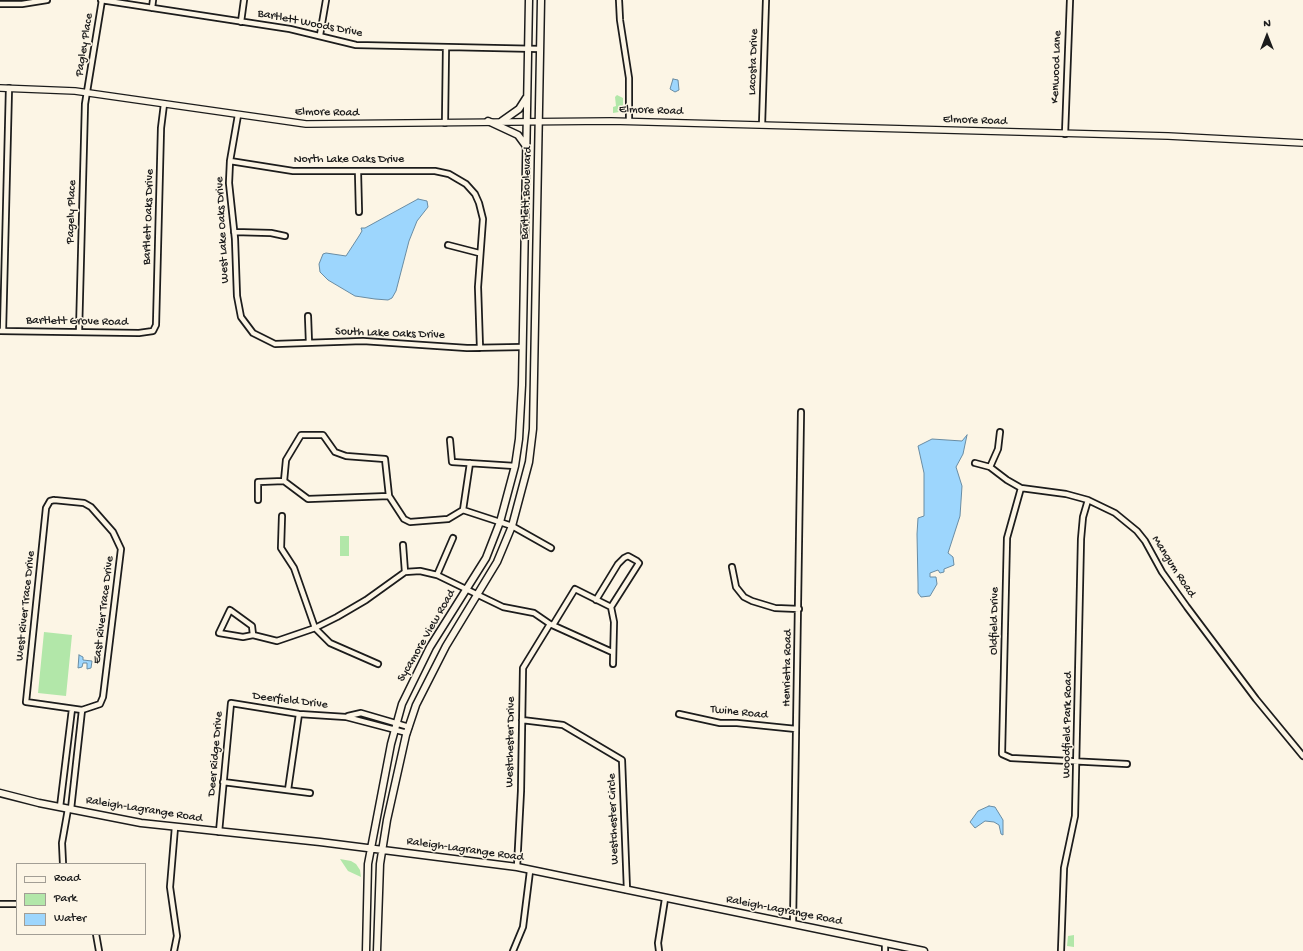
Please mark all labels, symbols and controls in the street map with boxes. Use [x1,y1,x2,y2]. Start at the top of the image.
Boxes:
street label: Bartlett Woods Drive [256,7,364,41]
street label: Pagley Place [73,12,97,78]
north arrow [1247,16,1287,56]
text: N [1263,18,1271,30]
street label: Lacosta Drive [746,29,762,95]
street label: Kenwood Lane [1049,30,1065,104]
street label: Elmore Road [619,103,683,119]
street label: Elmore Road [295,105,359,121]
street label: Elmore Road [943,113,1007,129]
street label: Bartlett Boulevard [518,146,536,240]
street label: North Lake Oaks Drive [294,153,404,167]
street label: Bartlett Oaks Drive [140,169,158,265]
street label: West Lake Oaks Drive [213,176,233,284]
street label: Pagely Place [64,180,80,244]
street label: Bartlett Grove Road [26,314,128,330]
street label: South Lake Oaks Drive [335,325,445,343]
street label: Mangum Road [1148,533,1198,601]
street label: West River Trace Drive [13,550,39,662]
street label: East River Trace Drive [90,555,118,665]
street label: Sycamore View Road [395,587,459,685]
street label: Oldfield Drive [987,587,1003,655]
street label: Henrietta Road [780,629,796,707]
street label: Woodfield Park Road [1060,672,1076,778]
street label: Deerfield Drive [252,689,328,713]
street label: Westchester Drive [503,696,519,788]
street label: Twine Road [710,703,768,723]
street label: Deer Ridge Drive [205,711,227,797]
street label: Westchester Circle [605,773,623,865]
street label: Raleigh-Lagrange Road [85,794,203,826]
street label: Raleigh-Lagrange Road [406,835,524,865]
legend [16,863,146,935]
text: Road [54,872,80,886]
text: Park [54,892,77,906]
street label: Raleigh-Lagrange Road [725,893,843,929]
text: Water [54,912,86,926]

